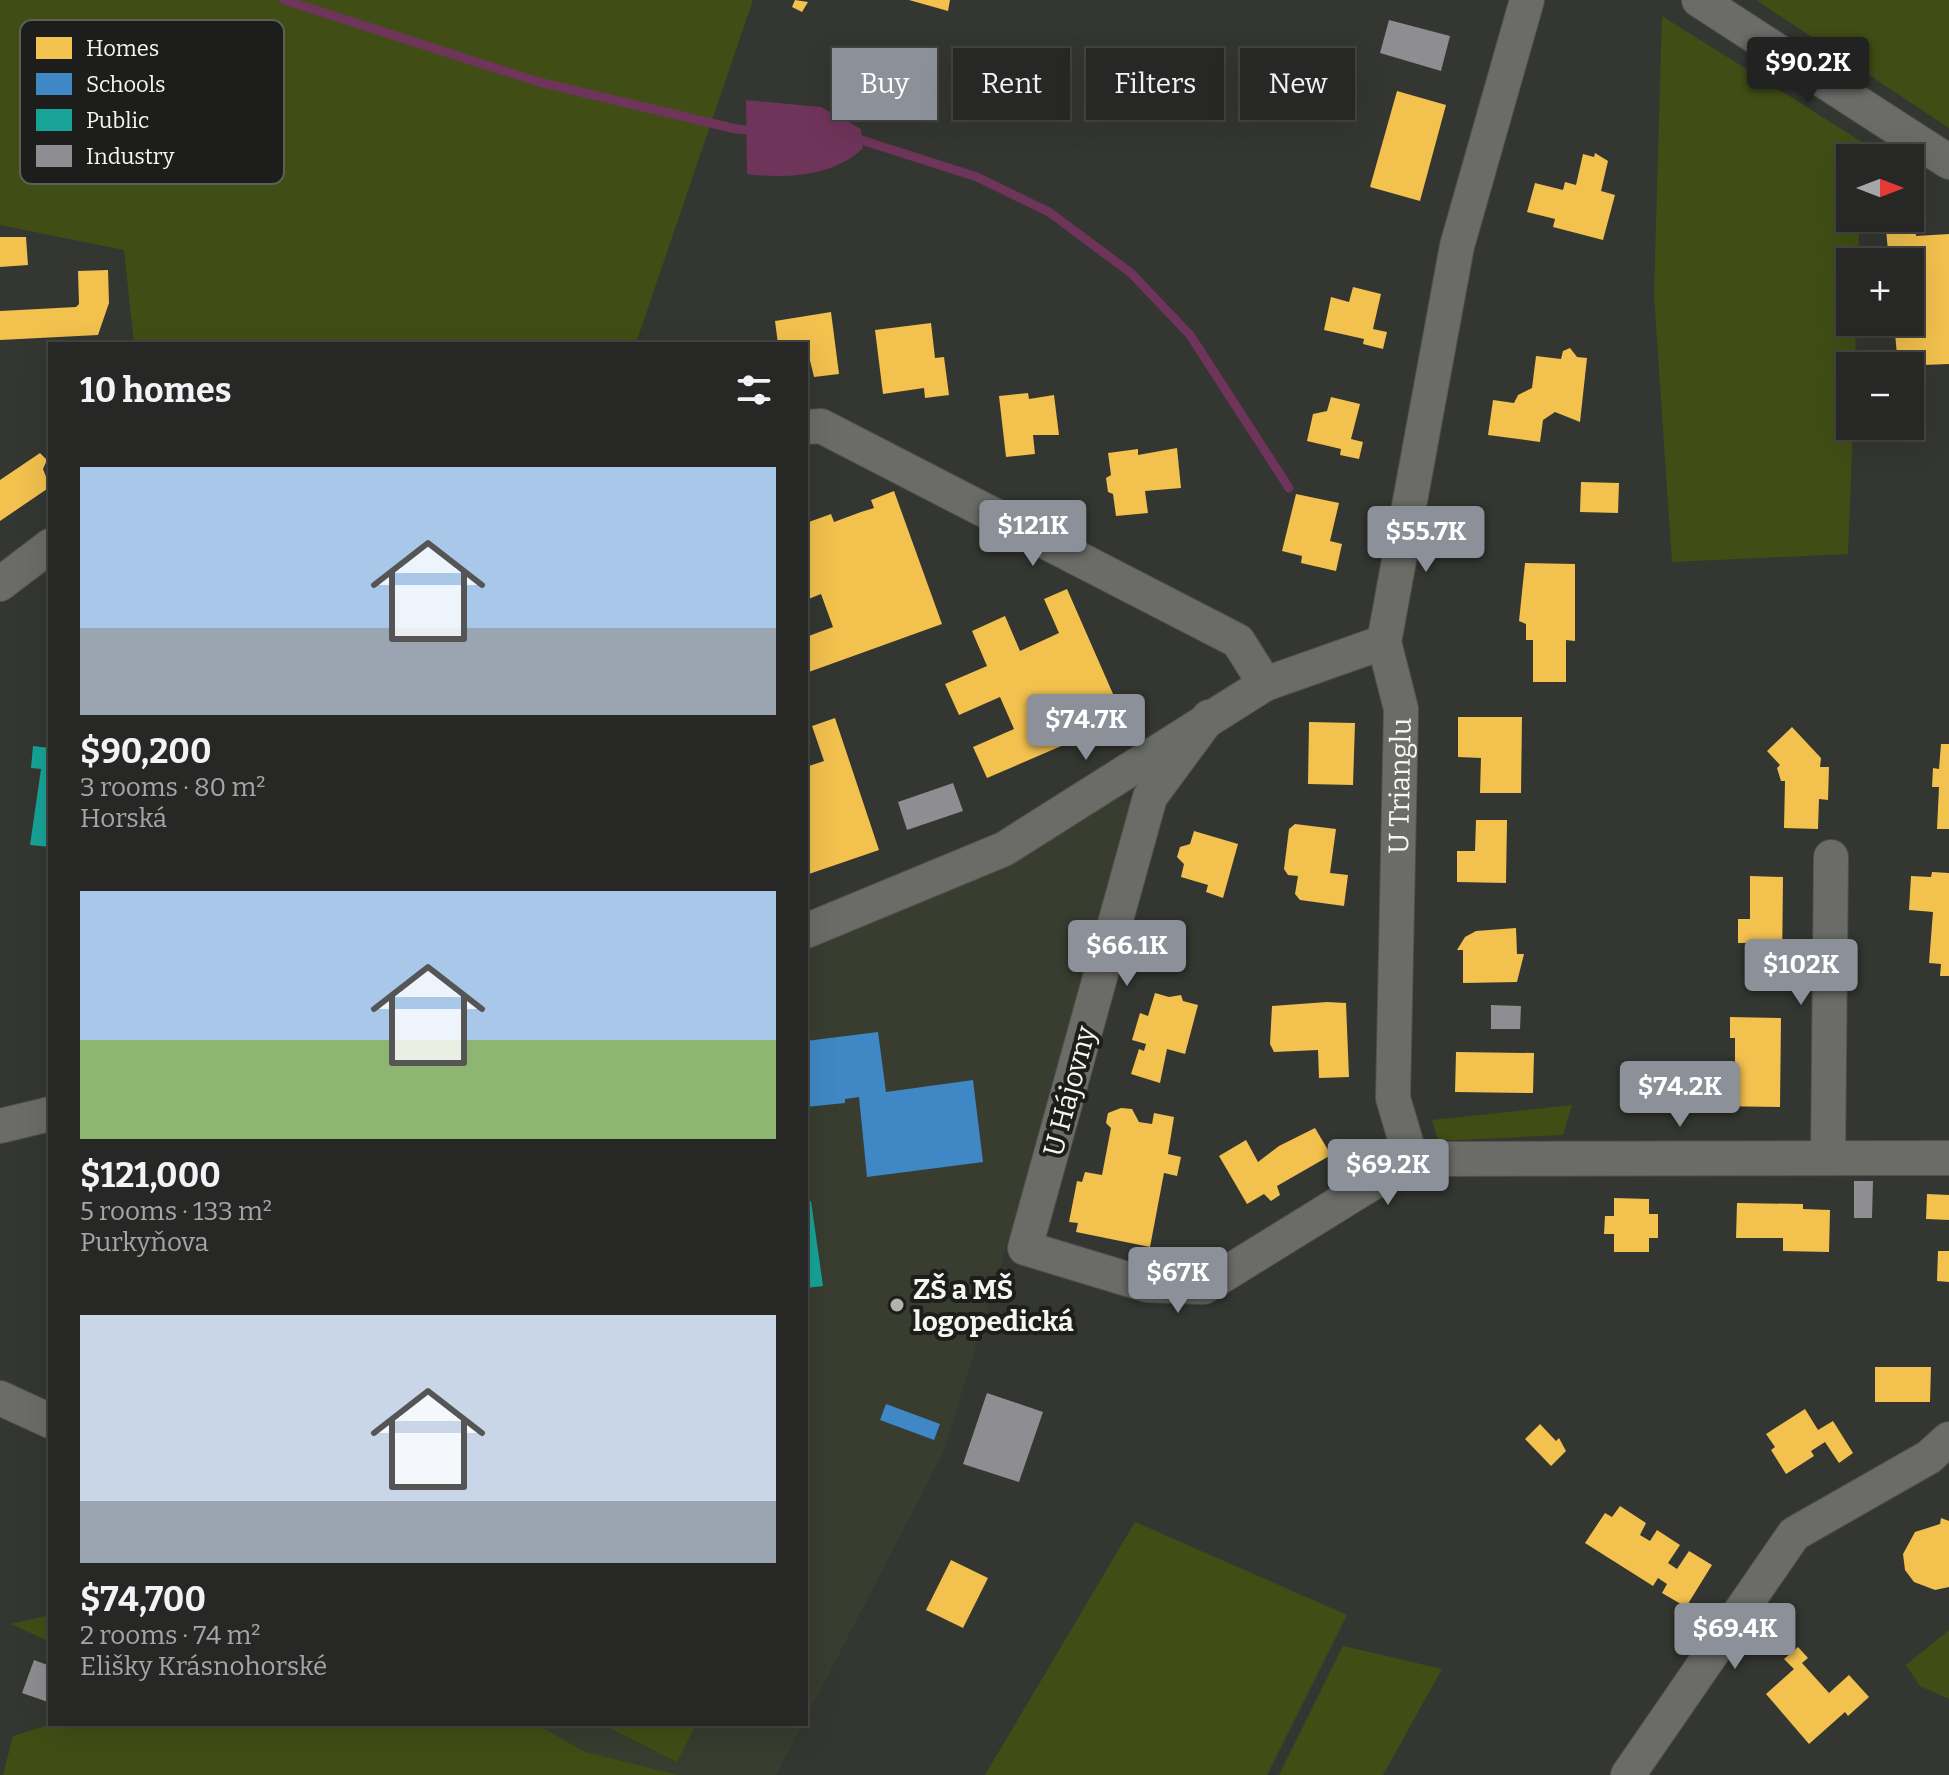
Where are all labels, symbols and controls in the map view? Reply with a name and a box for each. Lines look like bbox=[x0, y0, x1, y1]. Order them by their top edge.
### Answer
legend bbox=[20, 20, 284, 184]
text: Homes bbox=[86, 35, 159, 62]
pin: $90.2K bbox=[1743, 37, 1873, 105]
text: $90.2K bbox=[1765, 47, 1851, 78]
chip: Buy bbox=[832, 48, 937, 120]
chip: Rent bbox=[953, 48, 1070, 120]
chip: Filters bbox=[1086, 48, 1224, 120]
chip: New bbox=[1240, 48, 1355, 120]
text: Schools bbox=[86, 71, 166, 98]
text: Public bbox=[86, 107, 149, 134]
text: Industry bbox=[86, 143, 175, 170]
north arrow bbox=[1836, 144, 1924, 232]
map controls bbox=[1836, 144, 1924, 440]
button: + bbox=[1836, 248, 1924, 336]
button: − bbox=[1836, 352, 1924, 440]
icon: filters bbox=[732, 368, 776, 412]
text: 10 homes bbox=[80, 370, 231, 411]
pin: $121K bbox=[977, 500, 1089, 568]
pin: $55.7K bbox=[1361, 506, 1491, 574]
text: $121K bbox=[997, 510, 1069, 541]
text: $55.7K bbox=[1385, 516, 1467, 547]
icon: home bbox=[356, 519, 500, 663]
pin: $74.7K bbox=[1021, 694, 1151, 762]
text: $74.7K bbox=[1045, 704, 1127, 735]
street label: U Trianglu bbox=[1382, 717, 1418, 854]
text: $90,200 bbox=[80, 731, 211, 772]
text: 3 rooms · 80 m² bbox=[80, 772, 265, 803]
text: Horská bbox=[80, 803, 167, 834]
pin: $66.1K bbox=[1062, 920, 1192, 988]
text: $66.1K bbox=[1086, 930, 1168, 961]
pin: $102K bbox=[1745, 939, 1857, 1007]
icon: home bbox=[356, 943, 500, 1087]
text: $102K bbox=[1763, 949, 1839, 980]
street label: U Hájovny bbox=[1036, 1022, 1103, 1160]
pin: $74.2K bbox=[1615, 1061, 1745, 1129]
text: $74.2K bbox=[1638, 1071, 1722, 1102]
pin: $69.2K bbox=[1323, 1139, 1453, 1207]
text: $69.2K bbox=[1346, 1149, 1430, 1180]
text: $121,000 bbox=[80, 1155, 221, 1196]
text: 5 rooms · 133 m² bbox=[80, 1196, 272, 1227]
text: Purkyňova bbox=[80, 1227, 209, 1258]
pin: $67K bbox=[1131, 1247, 1225, 1315]
text: $67K bbox=[1146, 1257, 1210, 1288]
place label: ZŠ a MŠ logopedická bbox=[913, 1272, 1074, 1338]
marker: ZŠ a MŠ logopedická bbox=[888, 1296, 906, 1314]
icon: home bbox=[356, 1367, 500, 1511]
text: $74,700 bbox=[80, 1579, 206, 1620]
pin: $69.4K bbox=[1670, 1603, 1800, 1671]
text: $69.4K bbox=[1692, 1613, 1778, 1644]
text: 2 rooms · 74 m² bbox=[80, 1620, 260, 1651]
text: Elišky Krásnohorské bbox=[80, 1651, 327, 1682]

